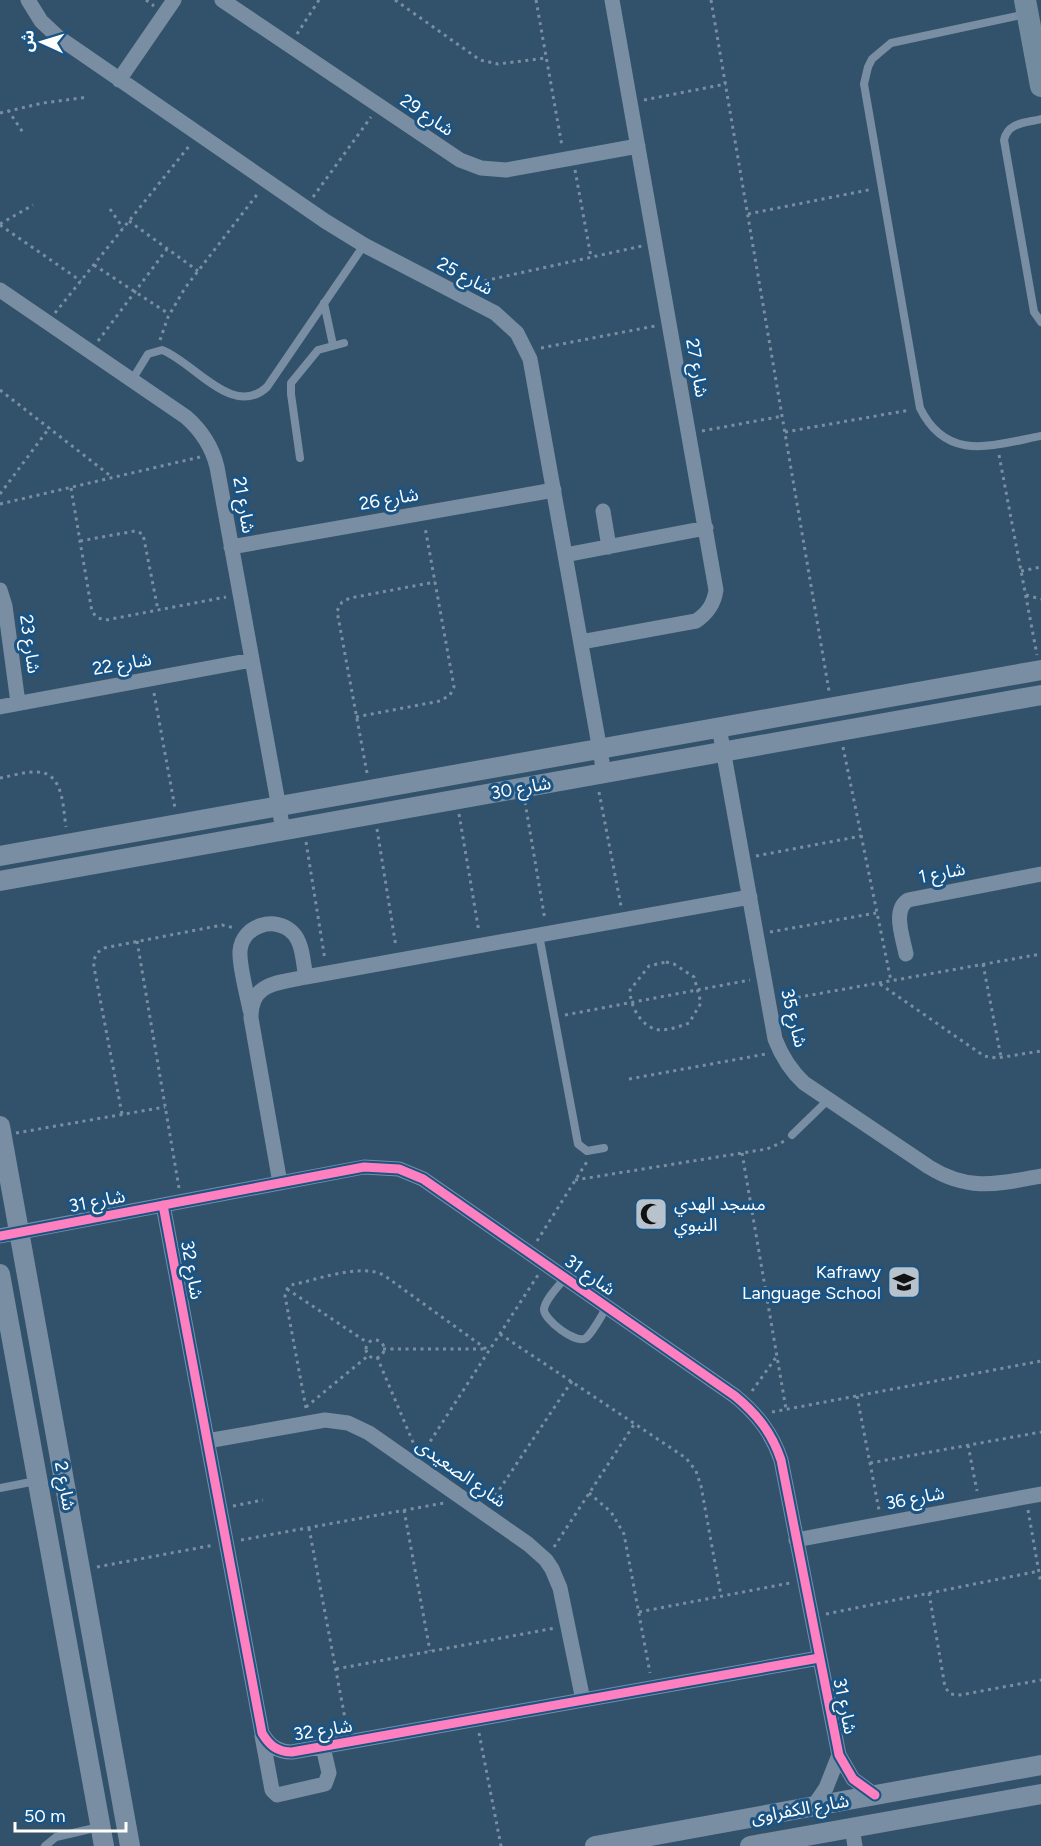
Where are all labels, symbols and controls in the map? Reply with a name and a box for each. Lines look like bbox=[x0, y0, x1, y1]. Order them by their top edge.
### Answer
north arrow bbox=[12, 12, 72, 72]
text: ش bbox=[17, 29, 38, 53]
street label: شارع 29 bbox=[394, 89, 458, 143]
street label: شارع 25 bbox=[432, 252, 497, 302]
street label: شارع 27 bbox=[678, 337, 713, 400]
street label: شارع 21 bbox=[225, 475, 260, 536]
street label: شارع 26 bbox=[358, 483, 421, 518]
street label: شارع 23 bbox=[12, 613, 45, 675]
street label: شارع 22 bbox=[91, 648, 154, 683]
street label: شارع 30 bbox=[489, 772, 553, 807]
street label: شارع 1 bbox=[917, 858, 968, 891]
street label: شارع 35 bbox=[773, 986, 812, 1050]
street label: شارع 31 bbox=[67, 1185, 128, 1220]
place label: مسجد الهدي النبوي bbox=[674, 1193, 766, 1238]
mosque icon: مسجد الهدي النبوي bbox=[633, 1196, 669, 1232]
street label: شارع 32 bbox=[173, 1239, 208, 1302]
street label: شارع 31 bbox=[559, 1250, 620, 1303]
place label: Kafrawy Language School bbox=[742, 1261, 882, 1304]
school or university icon: Kafrawy Language School bbox=[886, 1264, 922, 1300]
street label: شارع الصعيدى bbox=[410, 1434, 510, 1515]
street label: شارع 2 bbox=[47, 1460, 80, 1513]
street label: شارع 36 bbox=[884, 1482, 947, 1517]
street label: شارع 31 bbox=[825, 1676, 862, 1737]
street label: شارع 32 bbox=[292, 1714, 355, 1748]
street label: شارع الكفراوى bbox=[749, 1790, 851, 1831]
scale bar bbox=[15, 1795, 126, 1833]
text: 50 m bbox=[24, 1805, 66, 1827]

